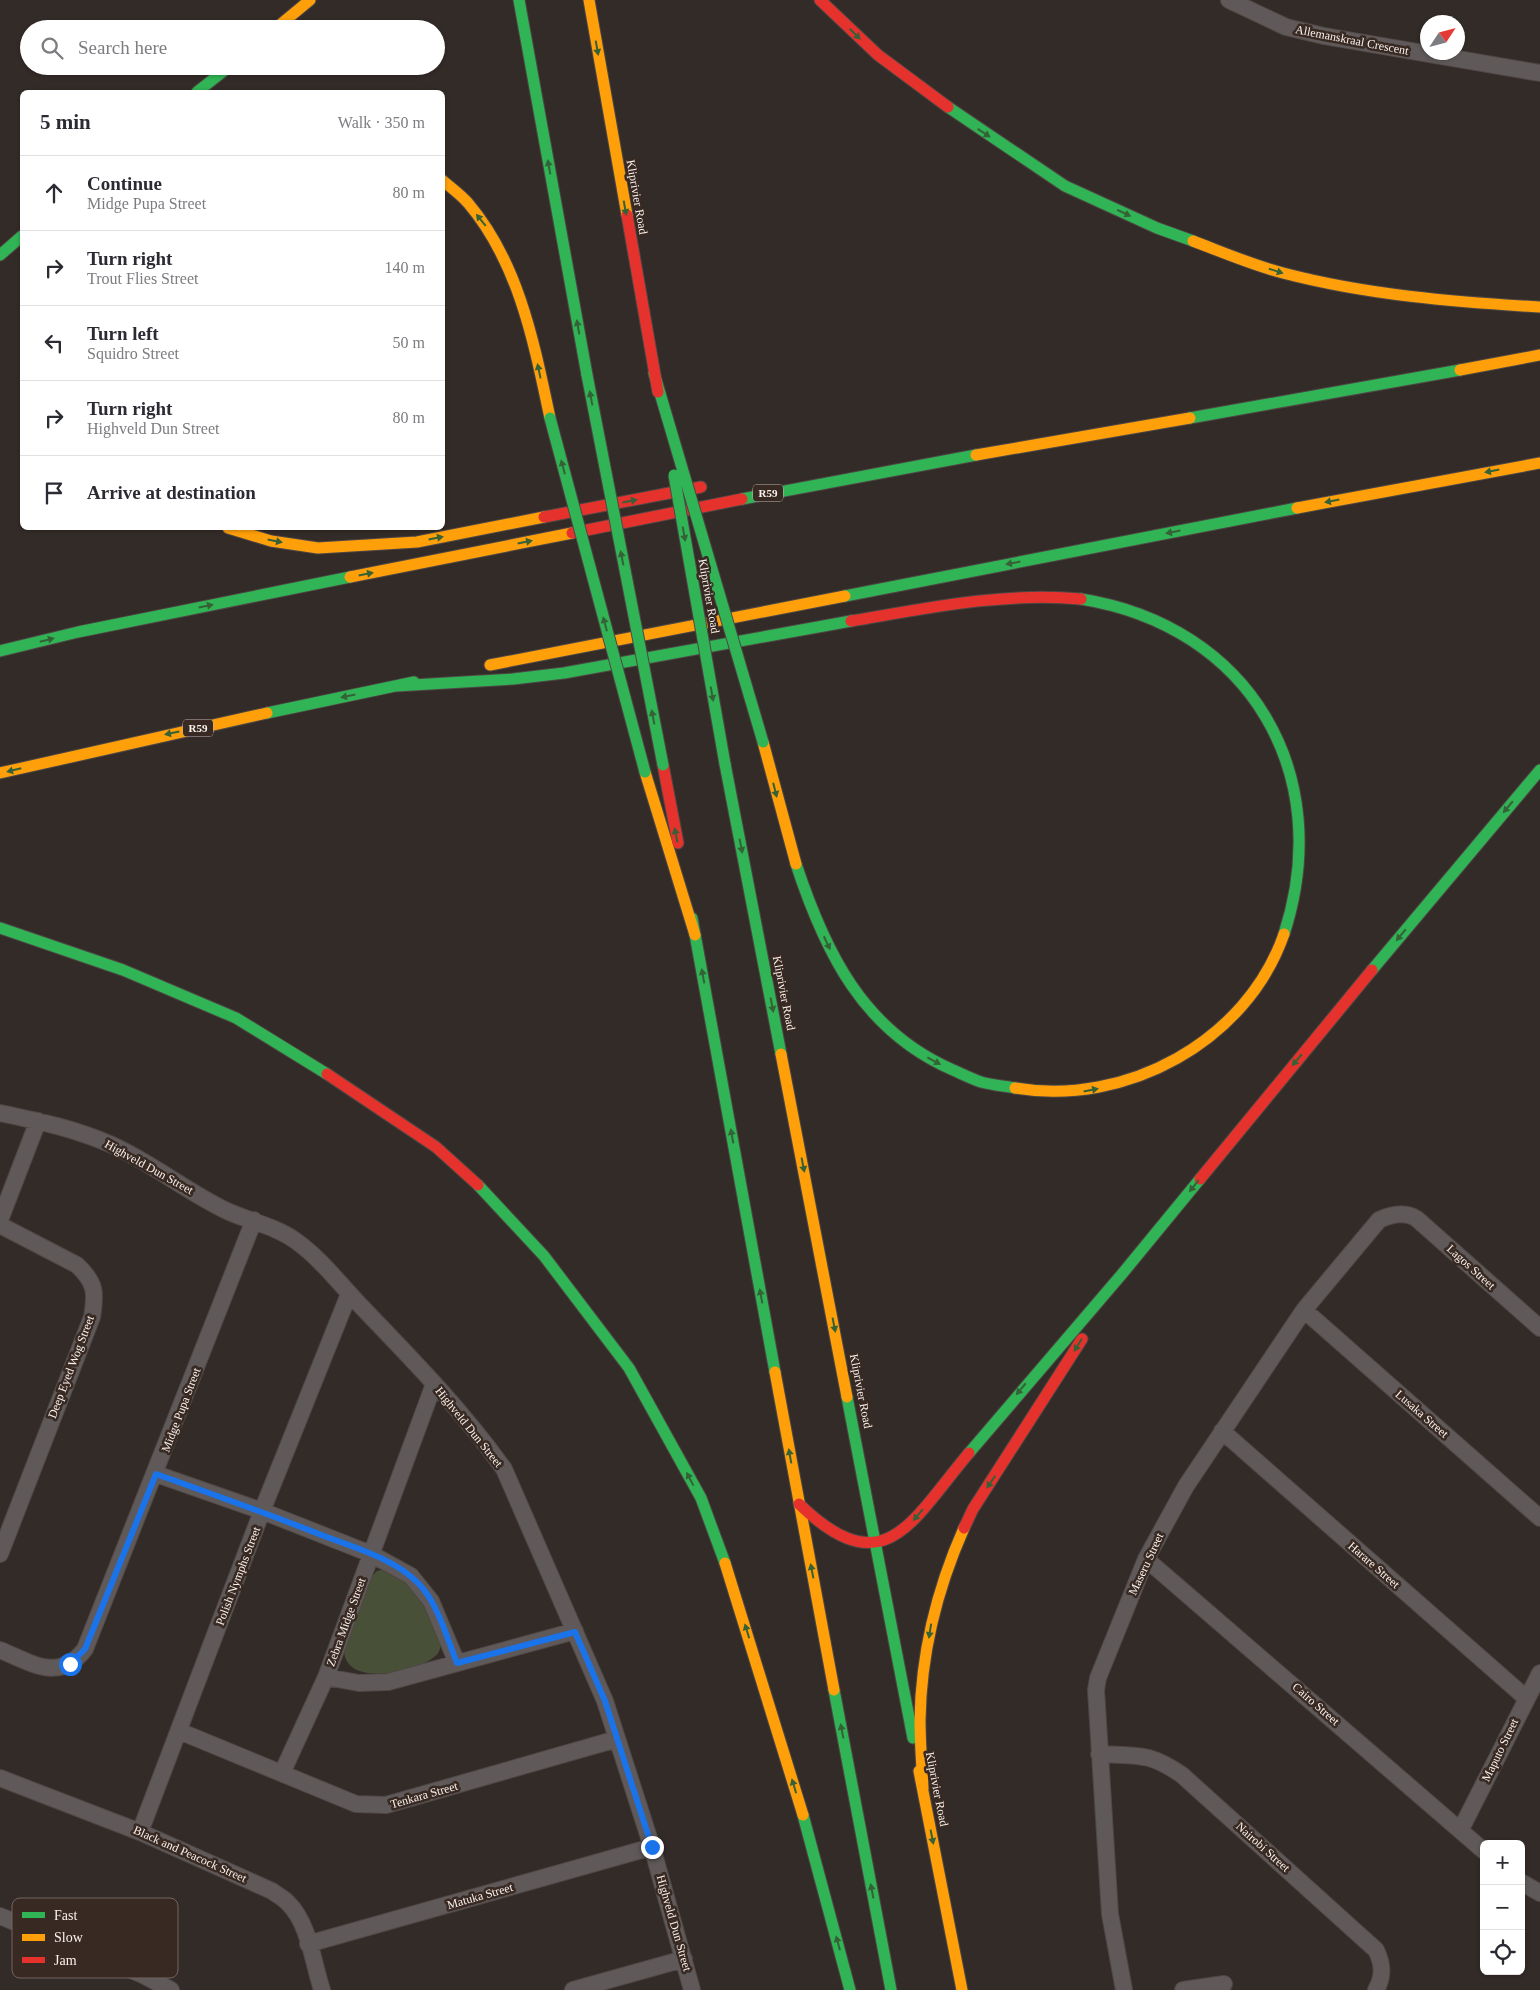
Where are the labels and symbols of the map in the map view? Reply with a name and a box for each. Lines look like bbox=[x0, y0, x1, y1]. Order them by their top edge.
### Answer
north arrow bbox=[1420, 15, 1465, 60]
street label: Allemanskraal Crescent bbox=[1294, 22, 1410, 58]
one-way arrow bbox=[849, 28, 861, 40]
one-way arrow bbox=[594, 40, 602, 56]
one-way arrow bbox=[977, 128, 991, 138]
one-way arrow bbox=[545, 159, 553, 175]
street label: Kliprivier Road bbox=[624, 159, 650, 235]
one-way arrow bbox=[622, 201, 630, 217]
one-way arrow bbox=[1117, 210, 1131, 218]
one-way arrow bbox=[475, 214, 486, 227]
one-way arrow bbox=[1269, 267, 1284, 275]
one-way arrow bbox=[574, 319, 582, 335]
one-way arrow bbox=[535, 362, 543, 378]
one-way arrow bbox=[587, 390, 595, 406]
one-way arrow bbox=[559, 459, 567, 474]
one-way arrow bbox=[1484, 468, 1500, 476]
road number: R59 bbox=[753, 484, 783, 502]
one-way arrow bbox=[623, 496, 639, 504]
one-way arrow bbox=[1324, 498, 1340, 506]
one-way arrow bbox=[680, 526, 688, 541]
one-way arrow bbox=[1164, 528, 1180, 536]
one-way arrow bbox=[429, 534, 445, 542]
one-way arrow bbox=[267, 538, 283, 546]
one-way arrow bbox=[517, 538, 532, 546]
one-way arrow bbox=[618, 549, 626, 565]
street label: Kliprivier Road bbox=[696, 558, 722, 634]
one-way arrow bbox=[1005, 559, 1021, 567]
one-way arrow bbox=[358, 570, 373, 578]
one-way arrow bbox=[199, 602, 214, 610]
one-way arrow bbox=[601, 616, 609, 631]
one-way arrow bbox=[40, 635, 55, 643]
one-way arrow bbox=[709, 686, 717, 702]
one-way arrow bbox=[341, 692, 356, 700]
one-way arrow bbox=[649, 709, 657, 725]
road number: R59 bbox=[183, 720, 213, 736]
one-way arrow bbox=[164, 729, 180, 737]
one-way arrow bbox=[6, 766, 21, 774]
one-way arrow bbox=[771, 782, 779, 797]
one-way arrow bbox=[1503, 801, 1514, 814]
one-way arrow bbox=[672, 827, 680, 843]
one-way arrow bbox=[737, 838, 745, 854]
one-way arrow bbox=[1395, 928, 1406, 941]
one-way arrow bbox=[823, 936, 831, 950]
street label: Kliprivier Road bbox=[770, 955, 798, 1031]
one-way arrow bbox=[699, 969, 707, 984]
one-way arrow bbox=[768, 998, 776, 1013]
one-way arrow bbox=[1292, 1054, 1303, 1066]
one-way arrow bbox=[928, 1057, 941, 1066]
one-way arrow bbox=[1083, 1085, 1099, 1093]
one-way arrow bbox=[728, 1128, 736, 1144]
street label: Highveld Dun Street bbox=[102, 1137, 196, 1198]
one-way arrow bbox=[799, 1157, 807, 1173]
one-way arrow bbox=[1188, 1179, 1199, 1192]
street label: Lagos Street bbox=[1444, 1242, 1499, 1293]
one-way arrow bbox=[757, 1288, 765, 1304]
street label: Deep Eyed Wog Street bbox=[45, 1313, 97, 1420]
one-way arrow bbox=[830, 1317, 838, 1332]
one-way arrow bbox=[1074, 1338, 1083, 1352]
street label: Kliprivier Road bbox=[847, 1353, 875, 1429]
street label: Midge Pupa Street bbox=[158, 1365, 204, 1454]
one-way arrow bbox=[1015, 1383, 1027, 1395]
street label: Highveld Dun Street bbox=[432, 1384, 506, 1471]
street label: Lusaka Street bbox=[1393, 1387, 1452, 1441]
one-way arrow bbox=[786, 1448, 794, 1464]
one-way arrow bbox=[686, 1472, 695, 1486]
one-way arrow bbox=[986, 1475, 996, 1489]
one-way arrow bbox=[912, 1508, 923, 1521]
street label: Polish Nymphs Street bbox=[213, 1524, 264, 1627]
street label: Maseru Street bbox=[1126, 1530, 1167, 1597]
street label: Harare Street bbox=[1345, 1539, 1403, 1592]
one-way arrow bbox=[807, 1563, 815, 1579]
street label: Zebra Midge Street bbox=[323, 1575, 369, 1668]
one-way arrow bbox=[743, 1623, 751, 1638]
one-way arrow bbox=[925, 1623, 933, 1639]
route start bbox=[59, 1653, 82, 1676]
street label: Cairo Street bbox=[1290, 1680, 1343, 1729]
street label: Maputo Street bbox=[1479, 1716, 1522, 1784]
one-way arrow bbox=[838, 1723, 846, 1738]
street label: Kliprivier Road bbox=[923, 1751, 951, 1827]
street label: Tenkara Street bbox=[389, 1779, 460, 1811]
one-way arrow bbox=[789, 1779, 797, 1794]
street label: Nairobi Street bbox=[1233, 1819, 1293, 1875]
street label: Black and Peacock Street bbox=[131, 1823, 249, 1886]
one-way arrow bbox=[928, 1829, 936, 1845]
route end bbox=[641, 1836, 664, 1859]
street label: Highveld Dun Street bbox=[654, 1873, 695, 1973]
street label: Matuka Street bbox=[446, 1880, 515, 1912]
one-way arrow bbox=[868, 1882, 876, 1898]
legend bbox=[12, 1898, 178, 1978]
text: Fast bbox=[54, 1908, 77, 1923]
text: Slow bbox=[54, 1930, 84, 1945]
one-way arrow bbox=[833, 1935, 841, 1950]
text: Jam bbox=[54, 1953, 77, 1968]

